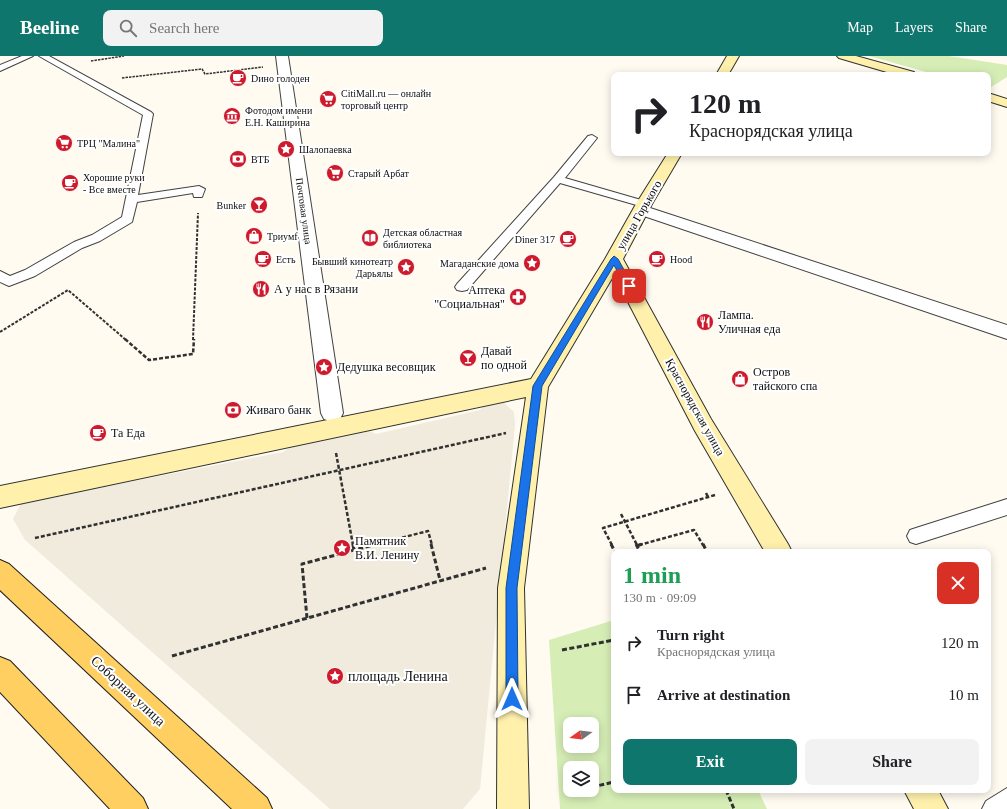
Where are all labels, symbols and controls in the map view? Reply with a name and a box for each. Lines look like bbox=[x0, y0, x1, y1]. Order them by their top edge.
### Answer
search box bbox=[103, 10, 383, 46]
text: Beeline bbox=[20, 17, 79, 38]
icon: search bbox=[117, 17, 139, 39]
text: Search here bbox=[149, 20, 219, 36]
text: Map bbox=[847, 20, 873, 35]
text: Layers bbox=[895, 20, 933, 35]
text: Share bbox=[955, 20, 987, 35]
cafe icon: Dино голоден bbox=[228, 68, 248, 88]
place label: Dино голоден bbox=[251, 73, 310, 84]
place label: CitiMall.ru — онлайн торговый центр bbox=[341, 88, 432, 111]
icon: right bbox=[623, 88, 675, 140]
text: 120 m bbox=[689, 88, 761, 119]
supermarket icon: CitiMall.ru — онлайн торговый центр bbox=[318, 89, 338, 109]
place label: Фотодом имени Е.Н. Каширина bbox=[245, 105, 313, 128]
museum icon: Фотодом имени Е.Н. Каширина bbox=[222, 106, 242, 126]
text: Краснорядская улица bbox=[689, 121, 853, 141]
supermarket icon: ТРЦ "Малина" bbox=[54, 133, 74, 153]
place label: ТРЦ "Малина" bbox=[77, 138, 140, 149]
place icon: Шалопаевка bbox=[276, 139, 296, 159]
place label: Шалопаевка bbox=[299, 144, 352, 155]
bank icon: ВТБ bbox=[228, 149, 248, 169]
place label: ВТБ bbox=[251, 154, 270, 165]
supermarket icon: Старый Арбат bbox=[325, 163, 345, 183]
place label: Старый Арбат bbox=[348, 168, 410, 179]
place label: Хорошие руки - Все вместе bbox=[83, 172, 145, 195]
cafe icon: Хорошие руки - Все вместе bbox=[60, 173, 80, 193]
street label: Почтовая улица bbox=[294, 177, 314, 246]
street label: улица Горького bbox=[613, 178, 665, 252]
bar icon: Bunker bbox=[249, 195, 269, 215]
place label: Bunker bbox=[217, 200, 247, 211]
shop icon: Триумf bbox=[244, 226, 264, 246]
place label: Детская областная библиотека bbox=[383, 227, 462, 250]
library icon: Детская областная библиотека bbox=[360, 228, 380, 248]
cafe icon: Diner 317 bbox=[558, 229, 578, 249]
place label: Триумf bbox=[267, 231, 298, 242]
place label: Diner 317 bbox=[515, 234, 555, 245]
cafe icon: Есть bbox=[253, 249, 273, 269]
cafe icon: Hood bbox=[647, 249, 667, 269]
place icon: Магаданские дома bbox=[522, 253, 542, 273]
place label: Есть bbox=[276, 254, 296, 265]
place label: Hood bbox=[670, 254, 692, 265]
place label: Бывший кинотеатр Дарьялы bbox=[312, 256, 393, 279]
place icon: Бывший кинотеатр Дарьялы bbox=[396, 257, 416, 277]
place label: Магаданские дома bbox=[440, 258, 520, 269]
pin bbox=[612, 269, 646, 303]
icon: arrive bbox=[618, 275, 640, 297]
restaurant icon: А у нас в Рязани bbox=[251, 279, 271, 299]
place label: А у нас в Рязани bbox=[274, 282, 359, 296]
place label: Аптека "Социальная" bbox=[434, 283, 506, 311]
pharmacy icon: Аптека "Социальная" bbox=[508, 287, 528, 307]
place label: Лампа. Уличная еда bbox=[718, 308, 781, 336]
restaurant icon: Лампа. Уличная еда bbox=[695, 312, 715, 332]
place label: Давай по одной bbox=[481, 344, 528, 372]
bar icon: Давай по одной bbox=[458, 348, 478, 368]
street label: Краснорядская улица bbox=[662, 356, 728, 459]
place icon: Дедушка весовщик bbox=[314, 357, 334, 377]
place label: Дедушка весовщик bbox=[337, 360, 436, 374]
place label: Остров тайского спа bbox=[753, 365, 818, 393]
shop icon: Остров тайского спа bbox=[730, 369, 750, 389]
bank icon: Живаго банк bbox=[223, 400, 243, 420]
place label: Живаго банк bbox=[246, 403, 311, 417]
cafe icon: Та Еда bbox=[88, 423, 108, 443]
place label: Та Еда bbox=[111, 426, 146, 440]
place label: Памятник В.И. Ленину bbox=[355, 534, 419, 562]
place icon: Памятник В.И. Ленину bbox=[332, 538, 352, 558]
text: 1 min bbox=[623, 562, 681, 588]
button: close bbox=[937, 562, 979, 604]
text: 130 m · 09:09 bbox=[623, 590, 696, 605]
text: Turn right bbox=[657, 627, 724, 643]
icon: right bbox=[623, 632, 645, 654]
text: 120 m bbox=[941, 635, 979, 651]
text: Краснорядская улица bbox=[657, 644, 775, 659]
street label: Соборная улица bbox=[88, 653, 169, 730]
place icon: площадь Ленина bbox=[325, 666, 345, 686]
place label: площадь Ленина bbox=[348, 669, 449, 684]
position arrow bbox=[491, 678, 533, 720]
icon: arrive bbox=[623, 684, 645, 706]
text: Arrive at destination bbox=[657, 687, 790, 703]
text: 10 m bbox=[949, 687, 979, 703]
north arrow bbox=[563, 717, 599, 753]
map controls bbox=[563, 717, 599, 797]
button: Exit bbox=[623, 739, 797, 785]
button: Share bbox=[805, 739, 979, 785]
button: layers bbox=[563, 761, 599, 797]

